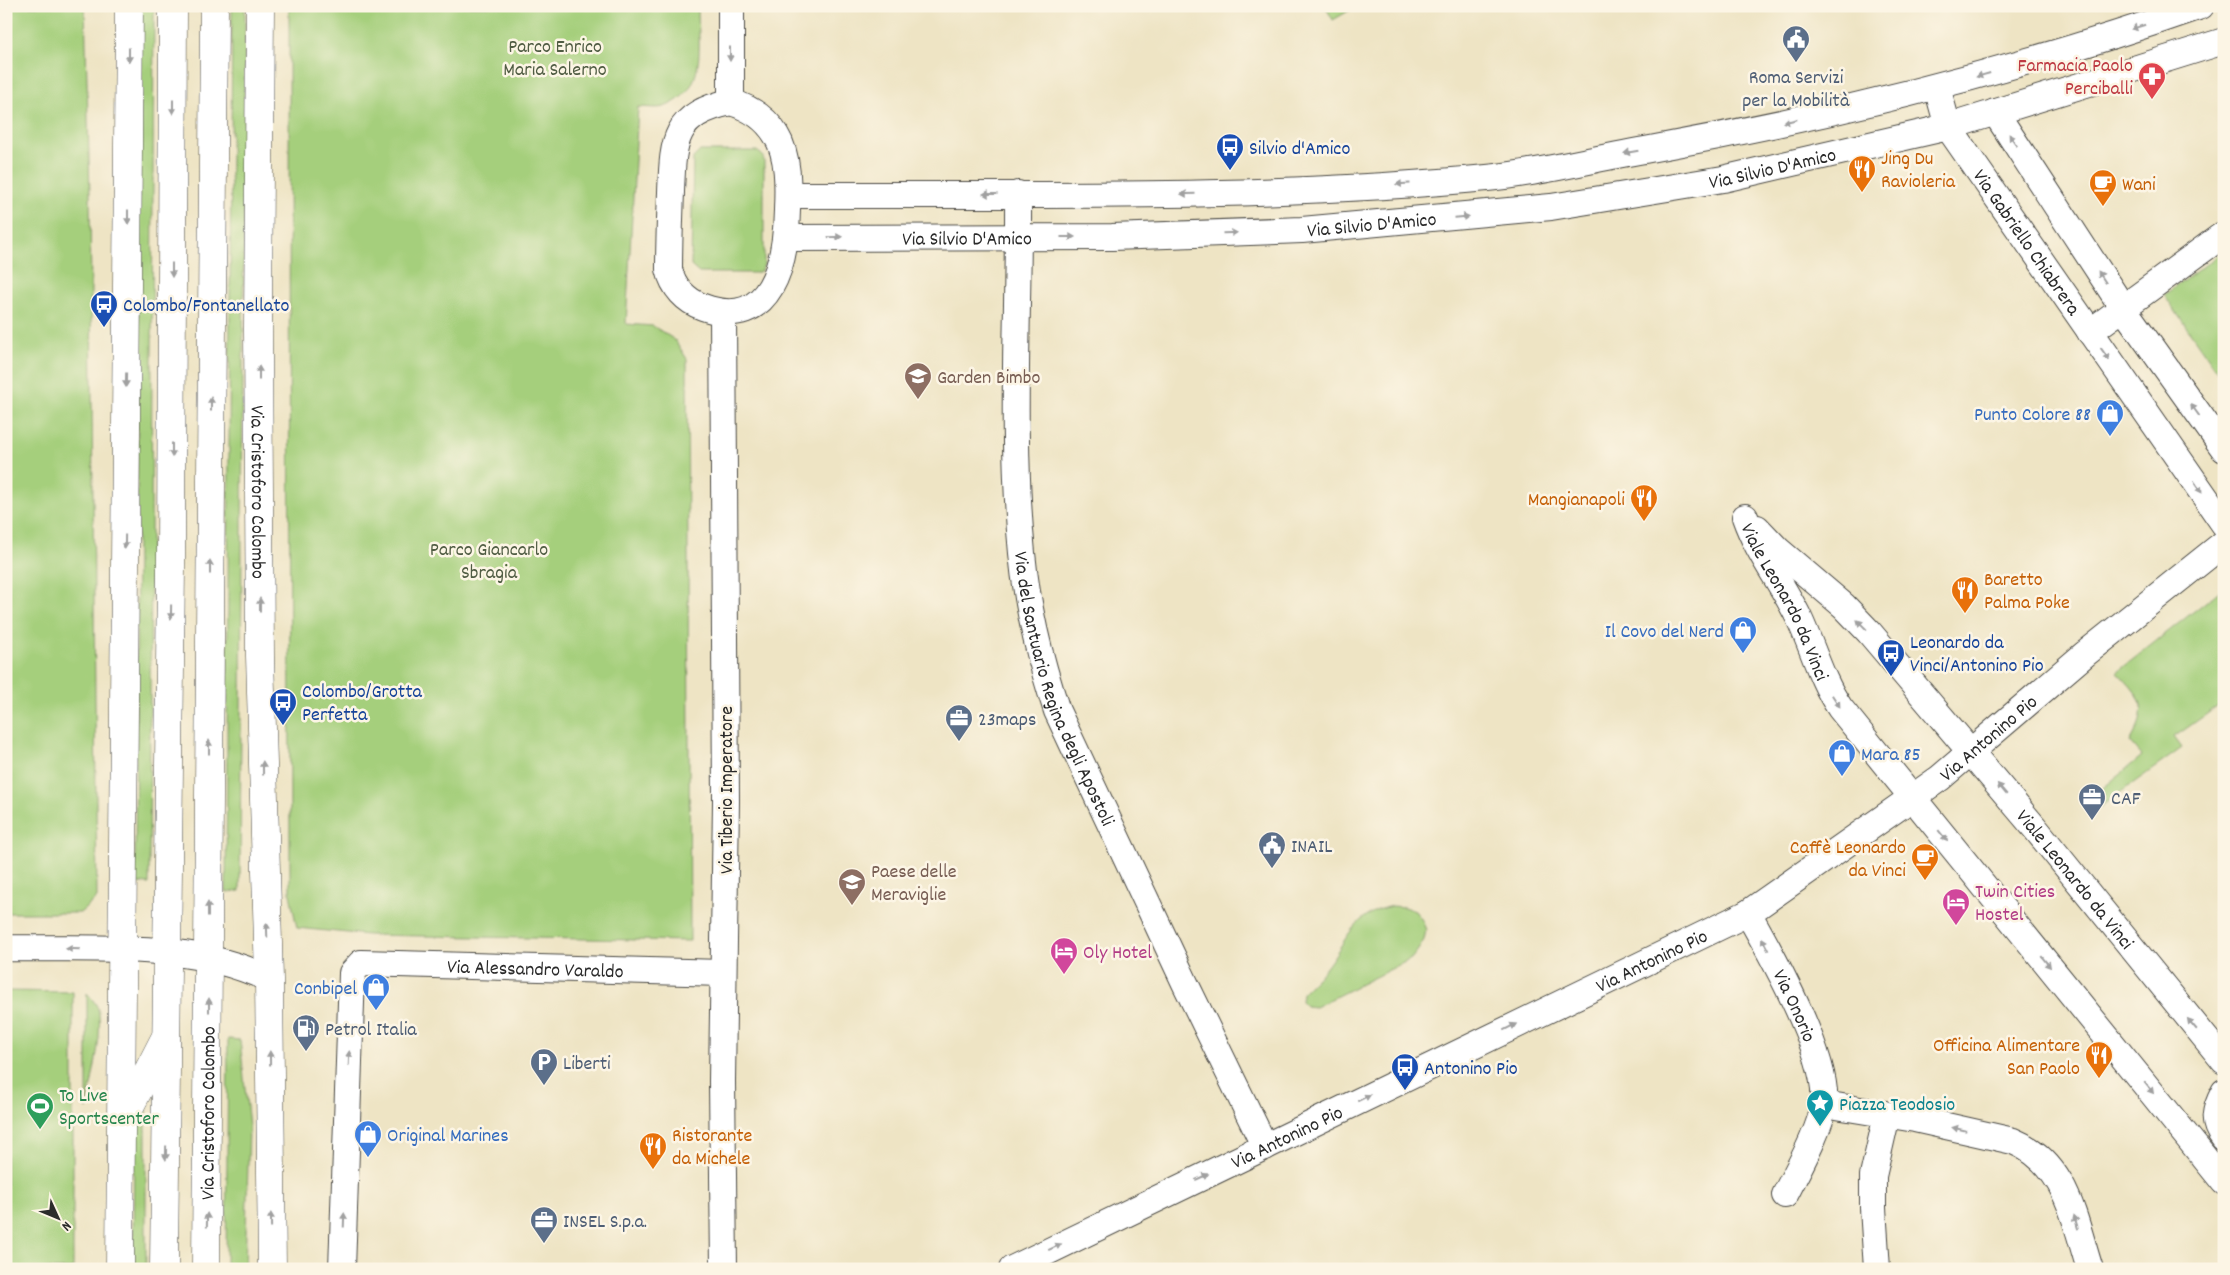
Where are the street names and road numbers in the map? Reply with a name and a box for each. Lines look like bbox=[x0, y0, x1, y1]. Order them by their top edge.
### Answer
street label: Via Silvio D'Amico bbox=[1707, 142, 1839, 198]
street label: Via Gabriello Chiabrera bbox=[1965, 165, 2086, 322]
street label: Via Silvio D'Amico bbox=[1306, 207, 1438, 246]
street label: Via Silvio D'Amico bbox=[902, 226, 1032, 255]
street label: Via Cristoforo Colombo bbox=[241, 405, 271, 579]
street label: Viale Leonardo da Vinci bbox=[1732, 520, 1834, 686]
street label: Via del Santuario Regina degli Apostoli bbox=[1005, 550, 1120, 832]
street label: Via Antonino Pio bbox=[1934, 689, 2045, 790]
street label: Via Tiberio Imperatore bbox=[714, 706, 742, 874]
street label: Viale Leonardo da Vinci bbox=[2008, 804, 2139, 957]
street label: Via Antonino Pio bbox=[1592, 924, 1713, 1002]
street label: Via Alessandro Varaldo bbox=[447, 954, 624, 987]
street label: Via Onorio bbox=[1764, 965, 1821, 1047]
street label: Via Cristoforo Colombo bbox=[195, 1026, 225, 1200]
street label: Via Antonino Pio bbox=[1227, 1100, 1349, 1178]

